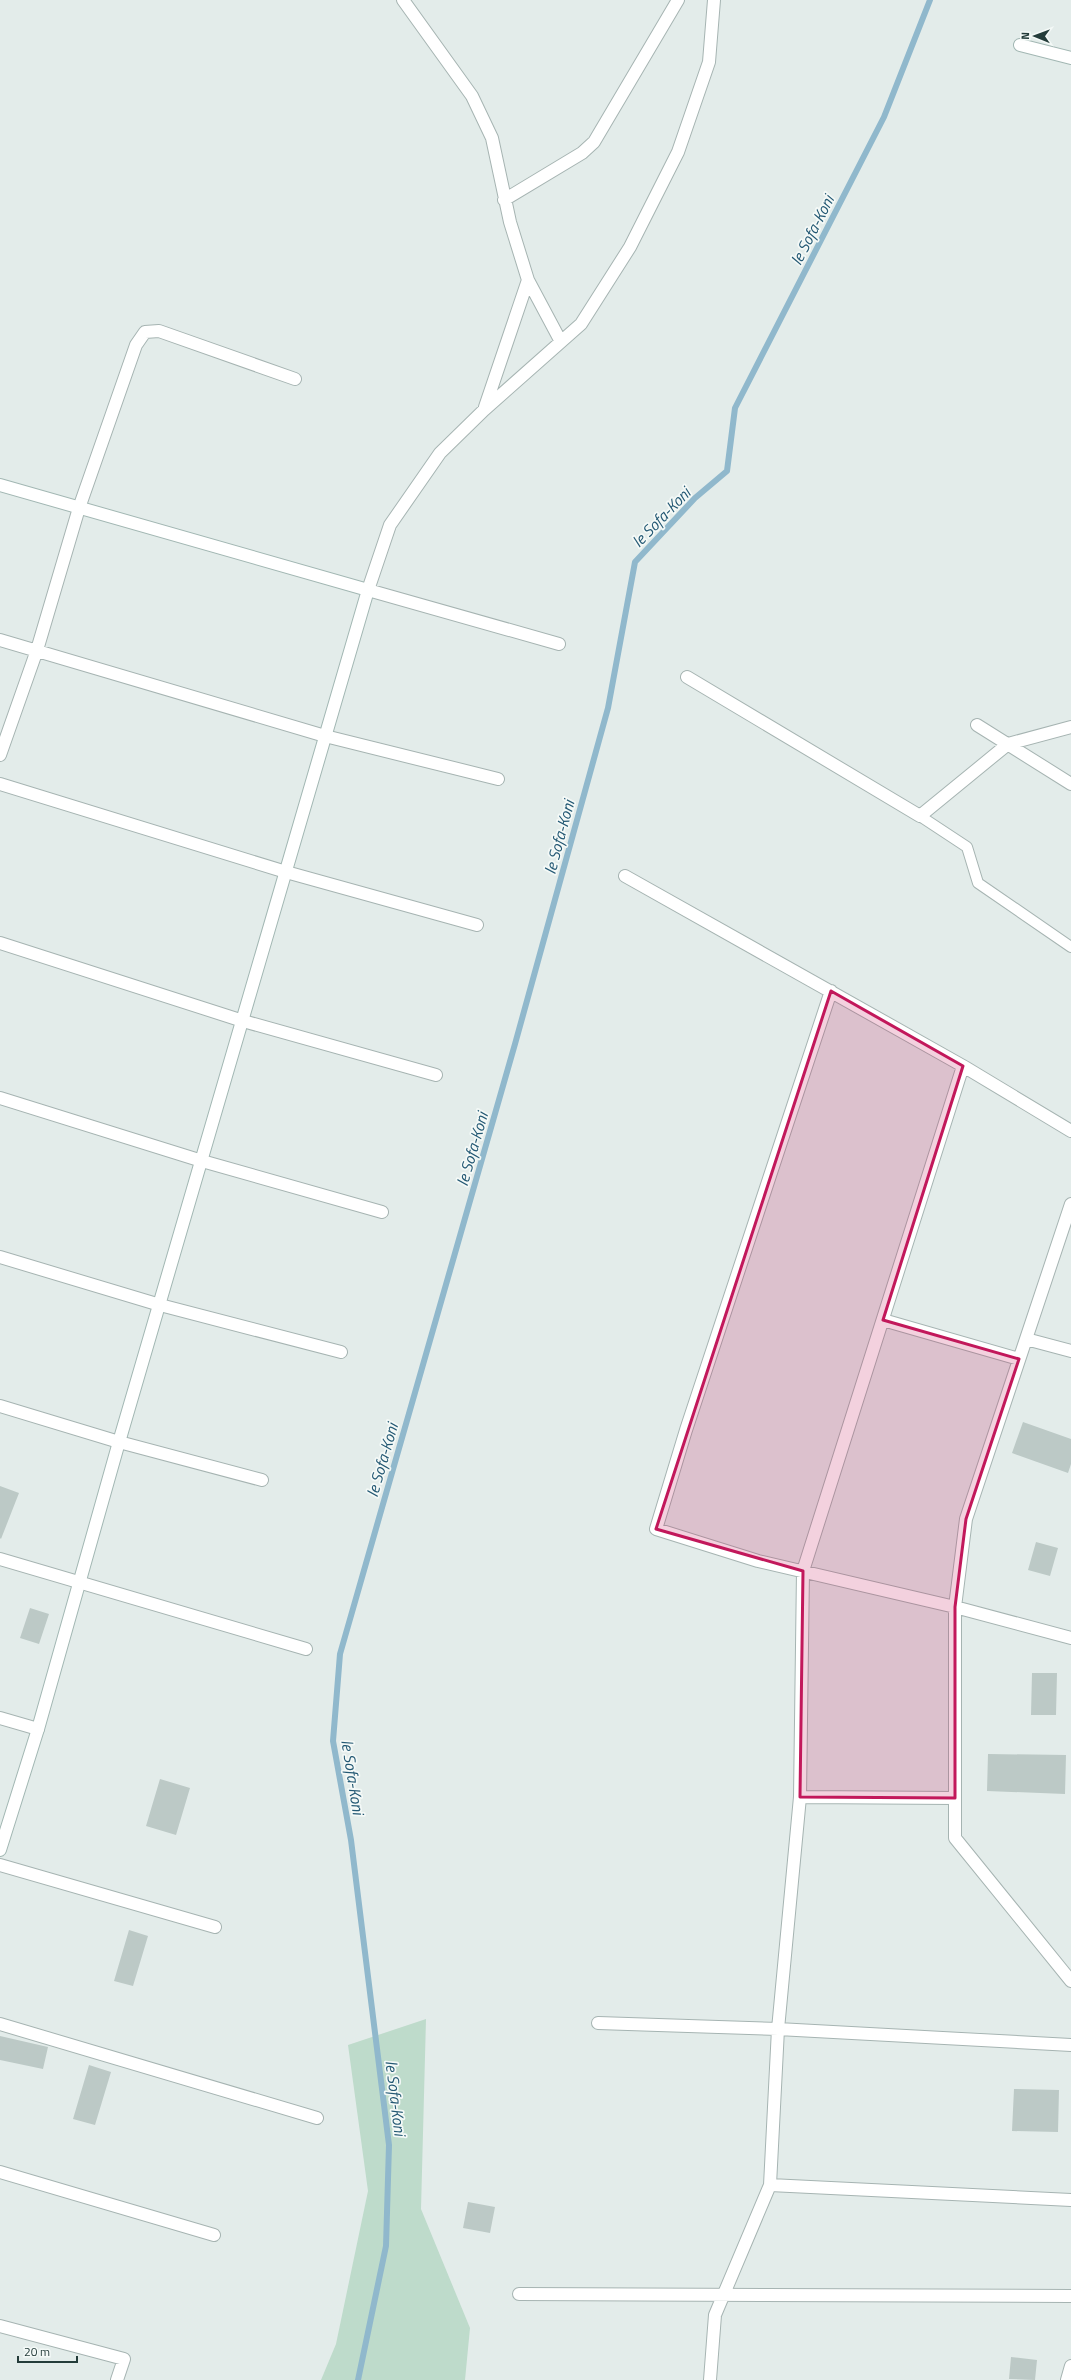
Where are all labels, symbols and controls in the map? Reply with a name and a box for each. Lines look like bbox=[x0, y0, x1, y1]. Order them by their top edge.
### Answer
north arrow bbox=[1015, 16, 1055, 56]
text: N bbox=[1017, 32, 1033, 40]
water label: le Sofa-Koni bbox=[784, 189, 841, 269]
water label: le Sofa-Koni bbox=[626, 480, 697, 552]
water label: le Sofa-Koni bbox=[538, 796, 581, 877]
water label: le Sofa-Koni bbox=[450, 1108, 494, 1189]
water label: le Sofa-Koni bbox=[360, 1419, 404, 1500]
water label: le Sofa-Koni bbox=[335, 1738, 371, 1818]
water label: le Sofa-Koni bbox=[379, 2059, 413, 2139]
scale bar bbox=[18, 2338, 77, 2364]
text: 20 m bbox=[24, 2342, 50, 2361]

